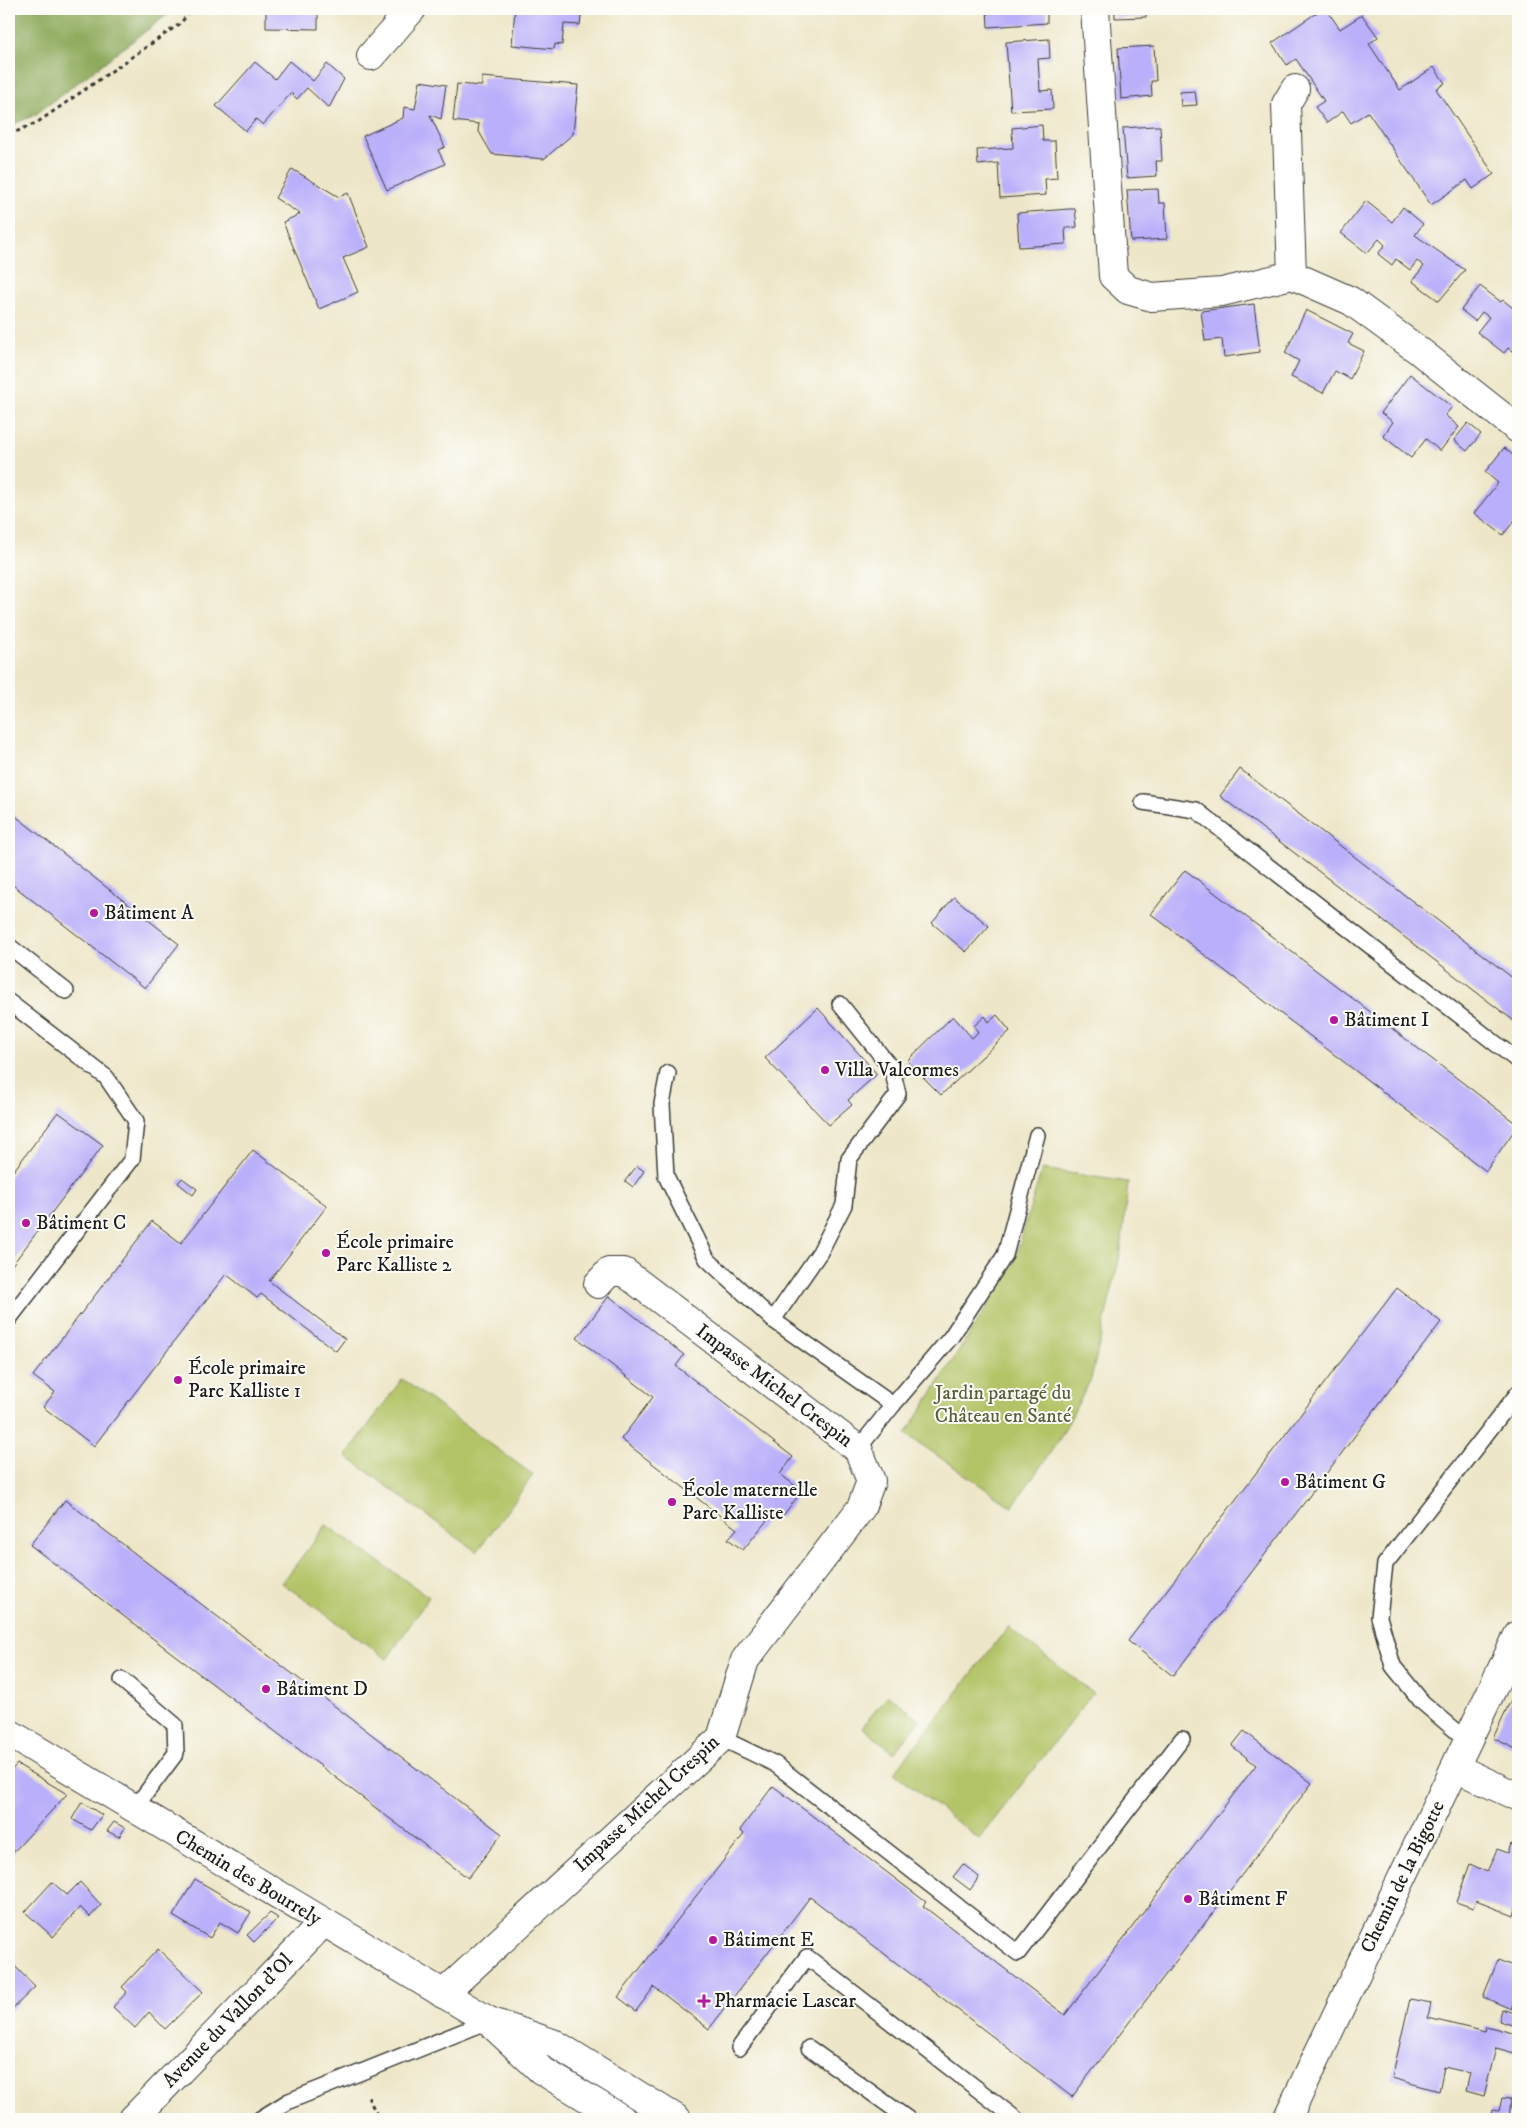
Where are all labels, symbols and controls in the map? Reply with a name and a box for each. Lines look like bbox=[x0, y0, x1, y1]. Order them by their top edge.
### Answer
place label: Bâtiment A bbox=[104, 901, 194, 926]
marker: Bâtiment A bbox=[88, 907, 100, 919]
place label: Bâtiment I bbox=[1344, 1008, 1429, 1033]
marker: Bâtiment I bbox=[1328, 1014, 1340, 1026]
place label: Villa Valcormes bbox=[834, 1058, 959, 1083]
marker: Villa Valcormes bbox=[819, 1064, 831, 1076]
place label: Bâtiment C bbox=[36, 1211, 126, 1236]
marker: Bâtiment C bbox=[20, 1217, 32, 1229]
place label: École primaire Parc Kalliste 2 bbox=[336, 1230, 454, 1278]
marker: École primaire Parc Kalliste 2 bbox=[320, 1247, 332, 1259]
street label: Impasse Michel Crespin bbox=[691, 1319, 858, 1453]
place label: École primaire Parc Kalliste 1 bbox=[188, 1356, 306, 1404]
marker: École primaire Parc Kalliste 1 bbox=[172, 1374, 184, 1386]
park label: Jardin partagé du Château en Santé bbox=[933, 1381, 1072, 1429]
place label: Bâtiment G bbox=[1295, 1470, 1386, 1495]
marker: Bâtiment G bbox=[1279, 1476, 1291, 1488]
place label: École maternelle Parc Kalliste bbox=[682, 1478, 817, 1526]
marker: École maternelle Parc Kalliste bbox=[666, 1496, 678, 1508]
place label: Bâtiment D bbox=[276, 1677, 368, 1702]
marker: Bâtiment D bbox=[260, 1683, 272, 1695]
street label: Impasse Michel Crespin bbox=[569, 1730, 725, 1878]
street label: Chemin de la Bigotte bbox=[1355, 1797, 1451, 1957]
street label: Chemin des Bourrely bbox=[170, 1824, 326, 1932]
place label: Bâtiment F bbox=[1198, 1887, 1287, 1912]
marker: Bâtiment F bbox=[1182, 1893, 1194, 1905]
place label: Bâtiment E bbox=[723, 1928, 814, 1953]
marker: Bâtiment E bbox=[707, 1934, 719, 1946]
street label: Avenue du Vallon d’Ol bbox=[157, 1949, 299, 2093]
place label: Pharmacie Lascar bbox=[714, 1989, 857, 2014]
marker: Pharmacie Lascar bbox=[698, 1995, 710, 2007]

